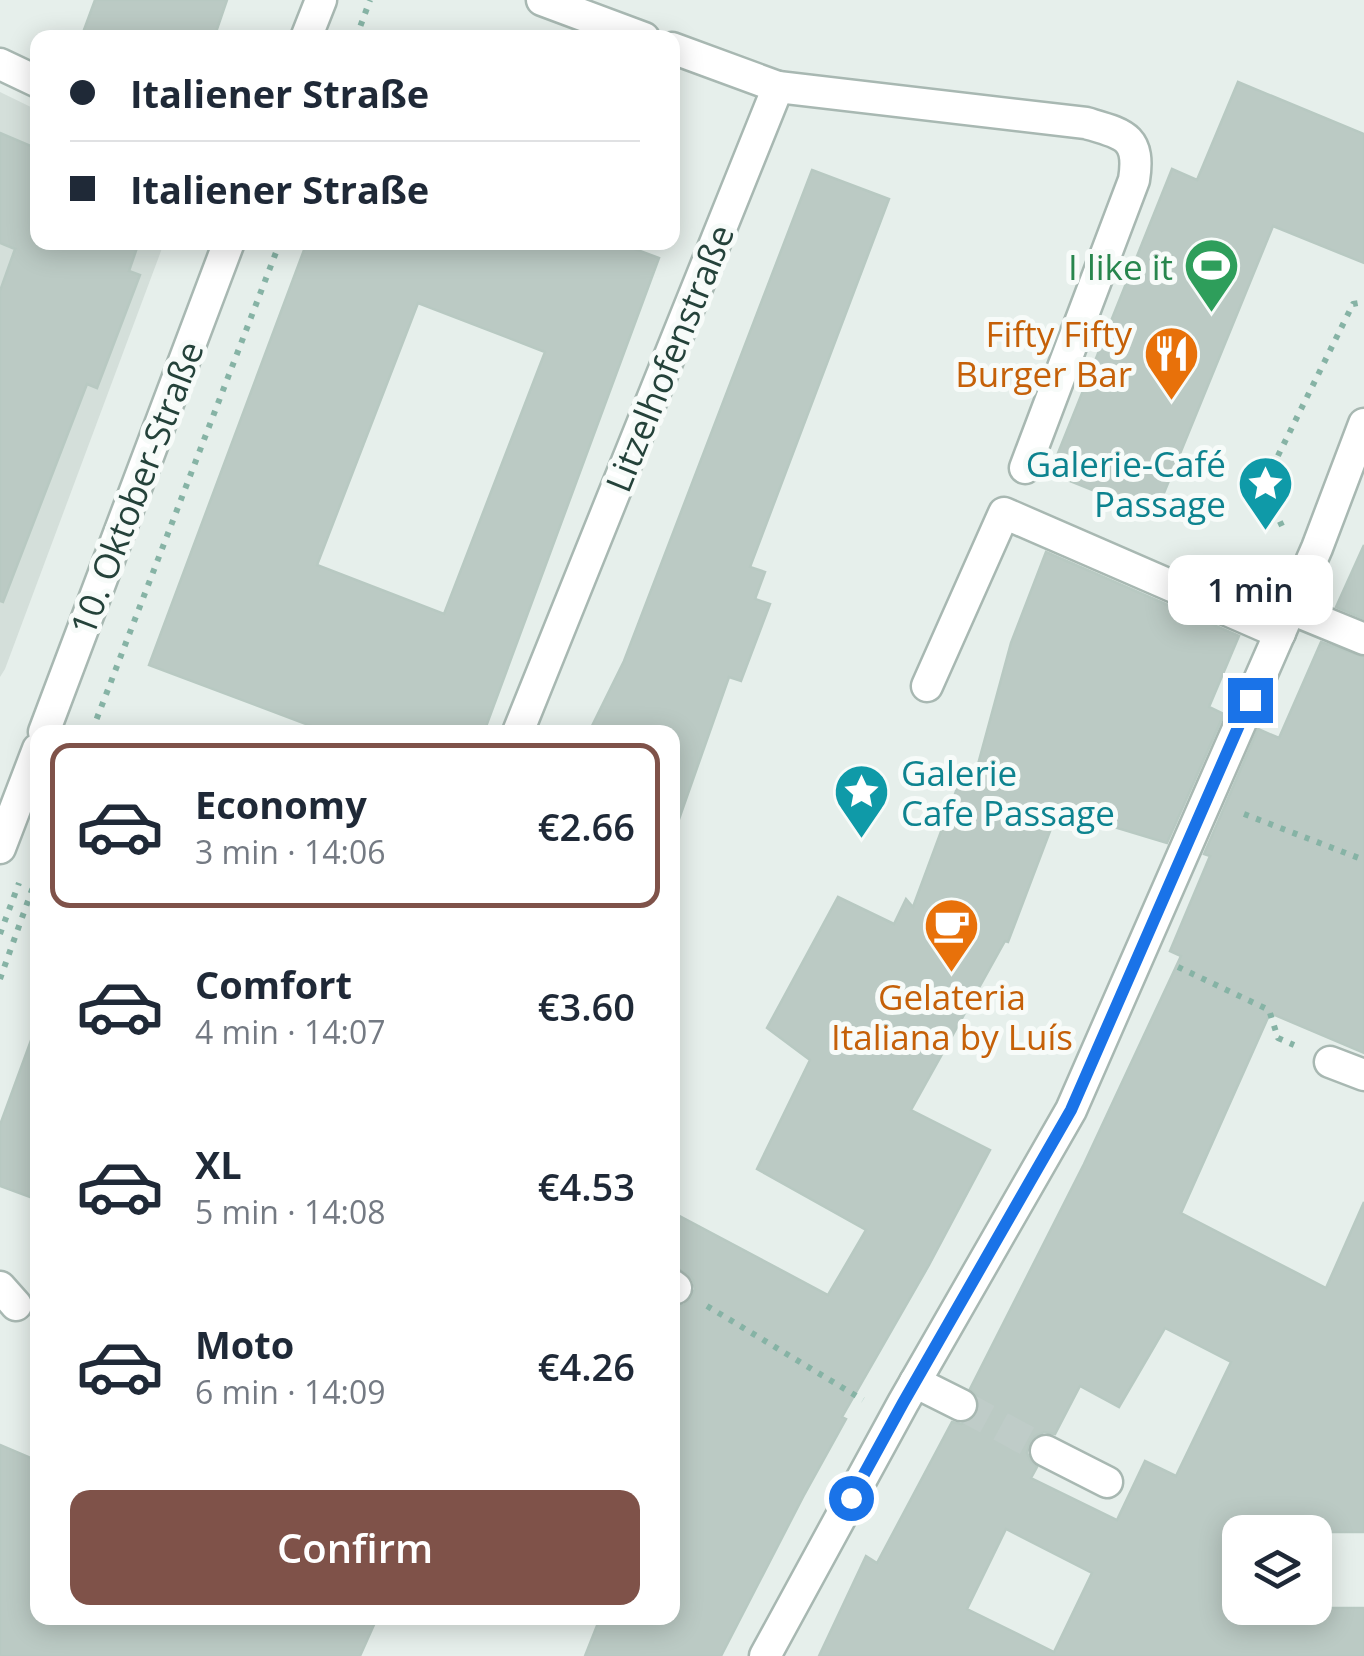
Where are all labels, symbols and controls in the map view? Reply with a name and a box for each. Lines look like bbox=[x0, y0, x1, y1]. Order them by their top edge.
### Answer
text: Italiener Straße bbox=[130, 67, 429, 119]
text: Italiener Straße bbox=[130, 163, 429, 215]
street label: Litzelhofenstraße bbox=[594, 217, 744, 499]
sports icon: I like it bbox=[1182, 236, 1242, 315]
place label: I like it bbox=[1068, 243, 1173, 290]
place label: Fifty Fifty Burger Bar bbox=[955, 310, 1132, 397]
restaurant icon: Fifty Fifty Burger Bar bbox=[1141, 323, 1201, 402]
street label: 10. Oktober-Straße bbox=[58, 334, 214, 642]
place label: Galerie-Café Passage bbox=[1026, 440, 1226, 527]
place icon: Galerie-Café Passage bbox=[1235, 453, 1295, 532]
callout: 1 min bbox=[1168, 555, 1332, 625]
text: 1 min bbox=[1207, 568, 1294, 611]
route end bbox=[1228, 678, 1273, 723]
place label: Galerie Cafe Passage bbox=[901, 749, 1115, 836]
place icon: Galerie Cafe Passage bbox=[832, 762, 892, 841]
text: Economy bbox=[195, 778, 367, 830]
icon: car bbox=[75, 781, 165, 871]
text: €2.66 bbox=[538, 800, 635, 852]
text: 3 min · 14:06 bbox=[195, 830, 386, 873]
cafe icon: Gelateria Italiana by Luís bbox=[922, 895, 982, 974]
text: Comfort bbox=[195, 958, 352, 1010]
icon: car bbox=[75, 961, 165, 1051]
place label: Gelateria Italiana by Luís bbox=[831, 973, 1073, 1060]
text: €3.60 bbox=[538, 980, 635, 1032]
text: 4 min · 14:07 bbox=[195, 1010, 386, 1053]
text: XL bbox=[195, 1138, 242, 1190]
icon: car bbox=[75, 1141, 165, 1231]
text: €4.53 bbox=[538, 1160, 635, 1212]
text: 5 min · 14:08 bbox=[195, 1190, 386, 1233]
text: Moto bbox=[195, 1318, 294, 1370]
icon: car bbox=[75, 1321, 165, 1411]
text: €4.26 bbox=[538, 1340, 635, 1392]
text: 6 min · 14:09 bbox=[195, 1370, 386, 1413]
route start bbox=[829, 1476, 874, 1521]
button: Confirm bbox=[70, 1490, 640, 1605]
map controls bbox=[1222, 1515, 1332, 1625]
button: layers bbox=[1222, 1515, 1332, 1625]

